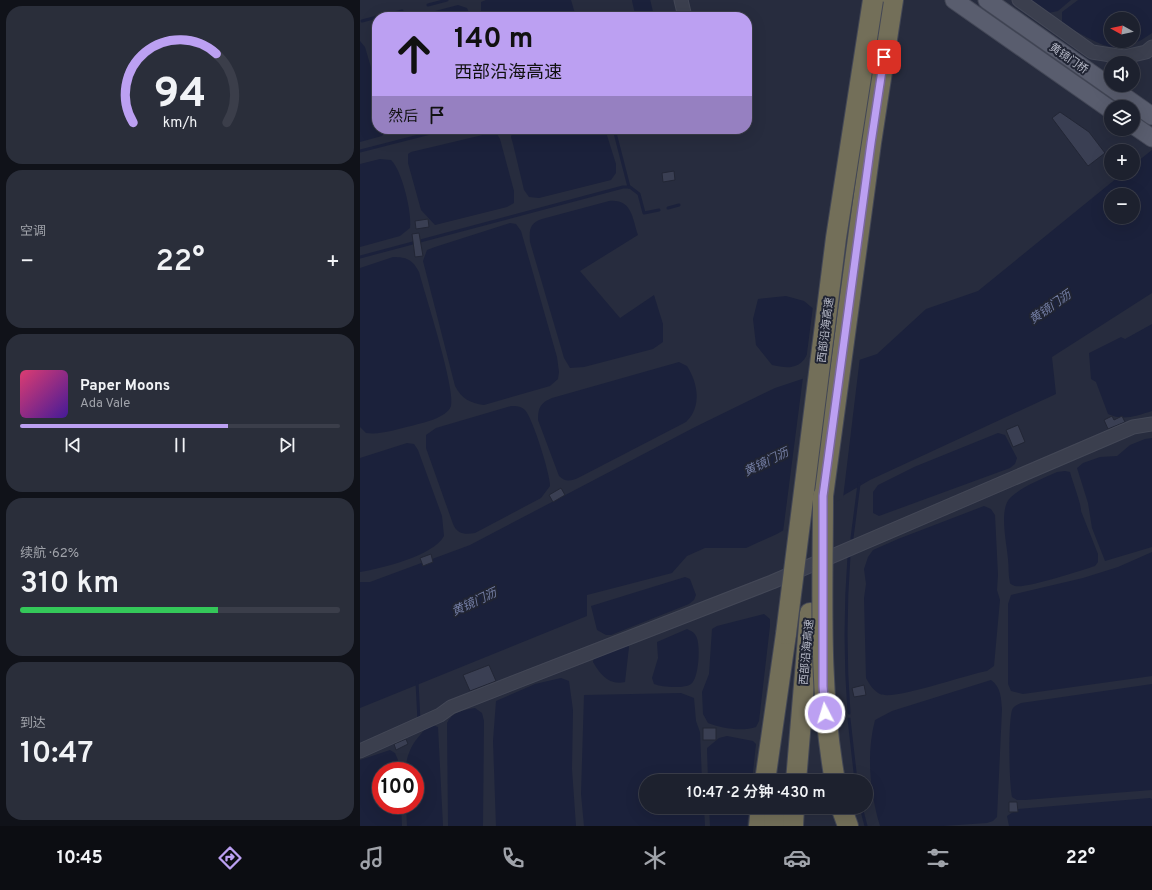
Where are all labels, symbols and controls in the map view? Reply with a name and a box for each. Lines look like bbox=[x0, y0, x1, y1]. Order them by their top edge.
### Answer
north arrow bbox=[1104, 12, 1140, 48]
map controls bbox=[1104, 12, 1140, 224]
text: 140 m bbox=[454, 22, 533, 58]
icon: ahead bbox=[388, 28, 440, 80]
pin bbox=[867, 40, 901, 74]
street label: 黄镜门桥 bbox=[1046, 40, 1090, 77]
icon: arrive bbox=[873, 46, 895, 68]
button: sound bbox=[1104, 56, 1140, 92]
text: 西部沿海高速 bbox=[454, 62, 562, 85]
text: 94 bbox=[154, 69, 206, 122]
button: layers bbox=[1104, 100, 1140, 136]
icon: arrive bbox=[426, 104, 448, 126]
text: 然后 bbox=[388, 108, 418, 127]
text: km/h bbox=[163, 114, 197, 132]
button: + bbox=[1104, 144, 1140, 180]
button: − bbox=[1104, 188, 1140, 224]
text: 空调 bbox=[20, 224, 46, 240]
text: 22° bbox=[155, 244, 205, 281]
text: − bbox=[20, 249, 34, 276]
text: + bbox=[326, 249, 340, 276]
water label: 黄镜门沥 bbox=[1026, 286, 1076, 328]
street label: 西部沿海高速 bbox=[815, 297, 837, 364]
text: Paper Moons bbox=[80, 377, 170, 396]
text: Ada Vale bbox=[80, 396, 130, 412]
icon: previous bbox=[62, 434, 84, 456]
icon: pause bbox=[169, 434, 191, 456]
icon: next bbox=[276, 434, 298, 456]
water label: 黄镜门沥 bbox=[741, 444, 793, 481]
text: 续航 · 62% bbox=[20, 546, 79, 562]
text: 310 km bbox=[20, 566, 119, 603]
water label: 黄镜门沥 bbox=[449, 585, 501, 620]
street label: 西部沿海高速 bbox=[797, 619, 817, 686]
position arrow bbox=[804, 692, 846, 734]
text: 到达 bbox=[20, 716, 46, 732]
text: 10:47 bbox=[20, 736, 93, 773]
speed limit sign: 100 bbox=[372, 762, 424, 814]
text: 10:47 · 2 分钟 · 430 m bbox=[687, 784, 825, 803]
icon: directions bbox=[216, 844, 244, 872]
icon: music bbox=[358, 844, 386, 872]
icon: phone bbox=[499, 844, 527, 872]
icon: climate bbox=[641, 844, 669, 872]
icon: car bbox=[783, 844, 811, 872]
icon: filters bbox=[924, 844, 952, 872]
text: 10:45 bbox=[57, 847, 103, 870]
text: 22° bbox=[1066, 847, 1095, 870]

